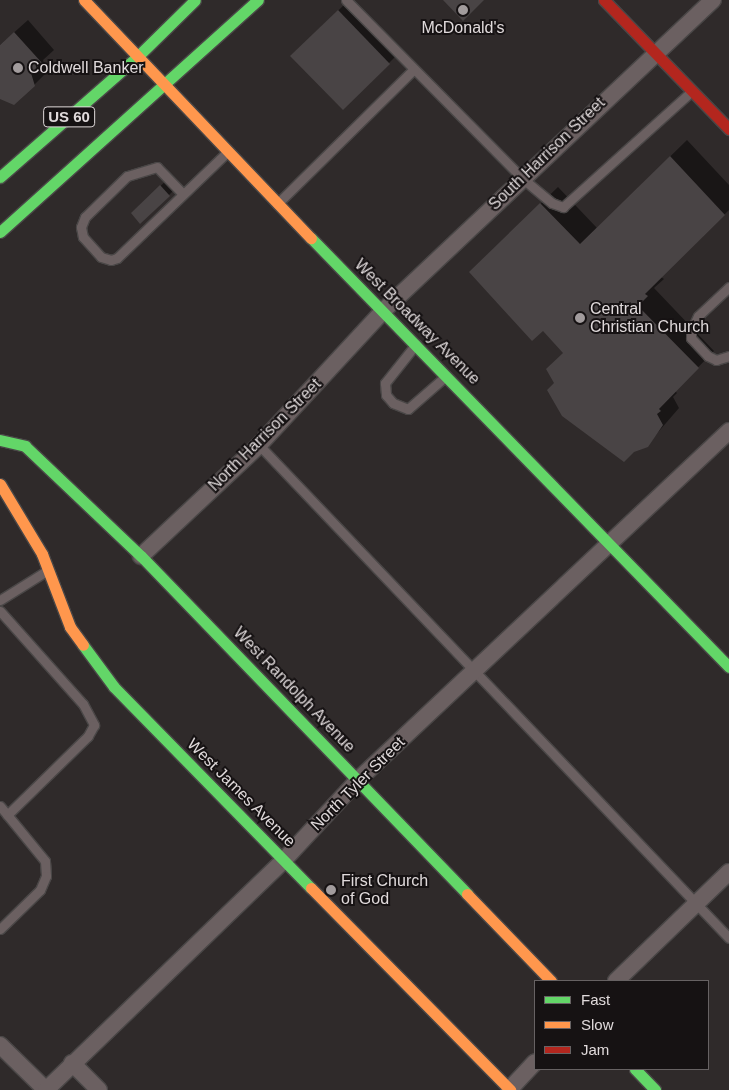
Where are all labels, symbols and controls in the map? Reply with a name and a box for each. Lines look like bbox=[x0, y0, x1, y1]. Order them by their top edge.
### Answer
marker: McDonald's bbox=[457, 4, 469, 16]
place label: McDonald's bbox=[421, 18, 505, 38]
place label: Coldwell Banker bbox=[28, 58, 144, 78]
marker: Coldwell Banker bbox=[12, 62, 24, 74]
street label: South Harrison Street bbox=[485, 94, 609, 214]
road number: US 60 bbox=[43, 104, 95, 130]
street label: West Broadway Avenue bbox=[350, 255, 484, 389]
place label: Central Christian Church bbox=[590, 299, 709, 337]
marker: Central Christian Church bbox=[574, 312, 586, 324]
street label: North Harrison Street bbox=[205, 375, 325, 495]
street label: West Randolph Avenue bbox=[229, 623, 359, 757]
street label: North Tyler Street bbox=[307, 733, 409, 835]
street label: West James Avenue bbox=[183, 735, 299, 851]
place label: First Church of God bbox=[341, 871, 428, 909]
marker: First Church of God bbox=[325, 884, 337, 896]
legend bbox=[534, 980, 709, 1070]
text: Fast bbox=[581, 991, 610, 1008]
text: Slow bbox=[581, 1016, 614, 1033]
text: Jam bbox=[581, 1041, 609, 1058]

